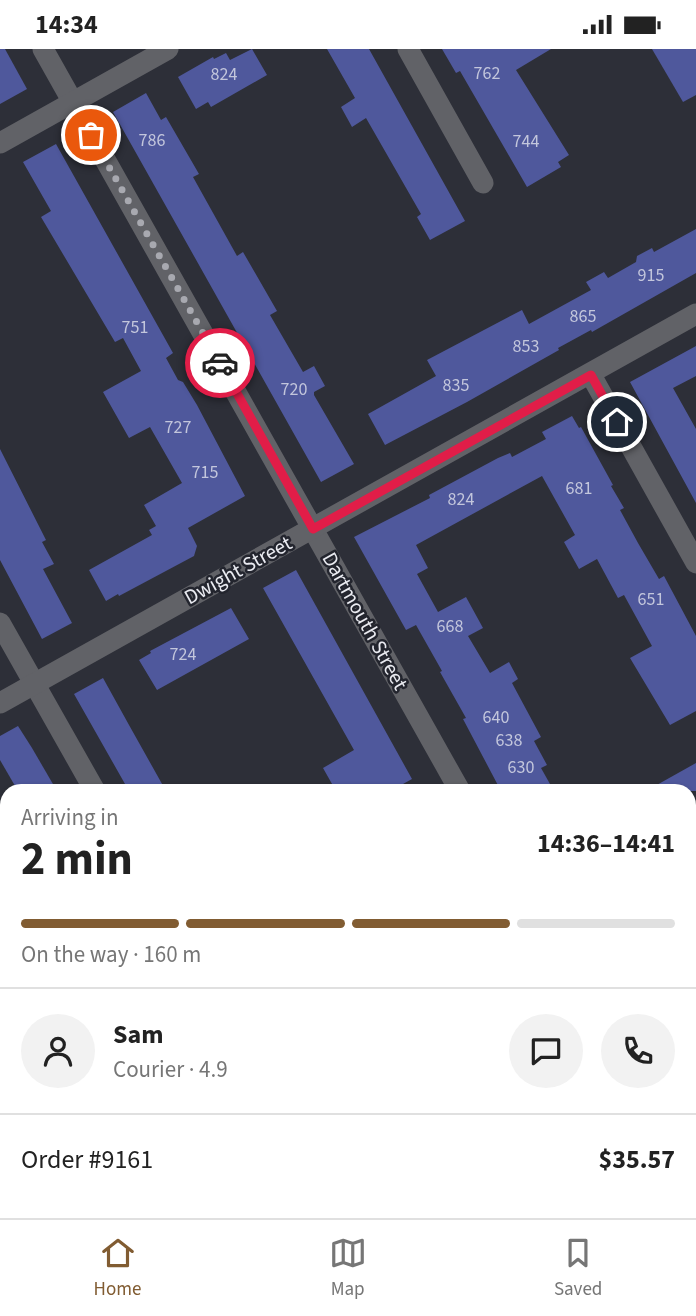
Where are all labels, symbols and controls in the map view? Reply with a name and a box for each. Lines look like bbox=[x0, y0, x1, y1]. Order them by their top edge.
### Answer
text: 14:34 bbox=[35, 6, 98, 43]
house number: 762 bbox=[474, 61, 500, 86]
house number: 824 bbox=[211, 62, 237, 87]
pin bbox=[61, 105, 121, 165]
icon: bag bbox=[72, 116, 110, 154]
house number: 786 bbox=[139, 128, 165, 153]
house number: 744 bbox=[513, 129, 539, 154]
house number: 915 bbox=[638, 263, 664, 288]
house number: 865 bbox=[570, 304, 596, 329]
house number: 751 bbox=[122, 315, 148, 340]
courier bbox=[185, 328, 255, 398]
house number: 853 bbox=[513, 334, 539, 359]
icon: car bbox=[201, 344, 239, 382]
house number: 835 bbox=[443, 373, 469, 398]
house number: 720 bbox=[281, 377, 307, 402]
pin bbox=[587, 392, 647, 452]
icon: home bbox=[598, 403, 636, 441]
house number: 727 bbox=[165, 415, 191, 440]
house number: 715 bbox=[192, 460, 218, 485]
house number: 681 bbox=[566, 476, 592, 501]
house number: 824 bbox=[448, 487, 474, 512]
street label: Dwight Street bbox=[179, 528, 297, 612]
street label: Dartmouth Street bbox=[315, 547, 415, 695]
house number: 651 bbox=[638, 587, 664, 612]
house number: 668 bbox=[437, 614, 463, 639]
house number: 724 bbox=[170, 642, 196, 667]
house number: 640 bbox=[483, 705, 509, 730]
house number: 638 bbox=[496, 728, 522, 753]
house number: 630 bbox=[508, 755, 534, 780]
text: Arriving in bbox=[21, 801, 119, 834]
text: 14:36–14:41 bbox=[537, 825, 675, 862]
text: 2 min bbox=[21, 827, 133, 892]
text: On the way · 160 m bbox=[21, 938, 201, 971]
button: person bbox=[21, 1014, 95, 1088]
button: chat bbox=[509, 1014, 583, 1088]
button: phone bbox=[601, 1014, 675, 1088]
text: Sam bbox=[113, 1016, 163, 1053]
text: Courier · 4.9 bbox=[113, 1053, 228, 1086]
text: Order #9161 bbox=[21, 1141, 153, 1178]
text: $35.57 bbox=[599, 1141, 675, 1178]
tab: Home bbox=[94, 1234, 141, 1303]
tab: Map bbox=[329, 1234, 367, 1303]
tab: Saved bbox=[554, 1234, 602, 1303]

